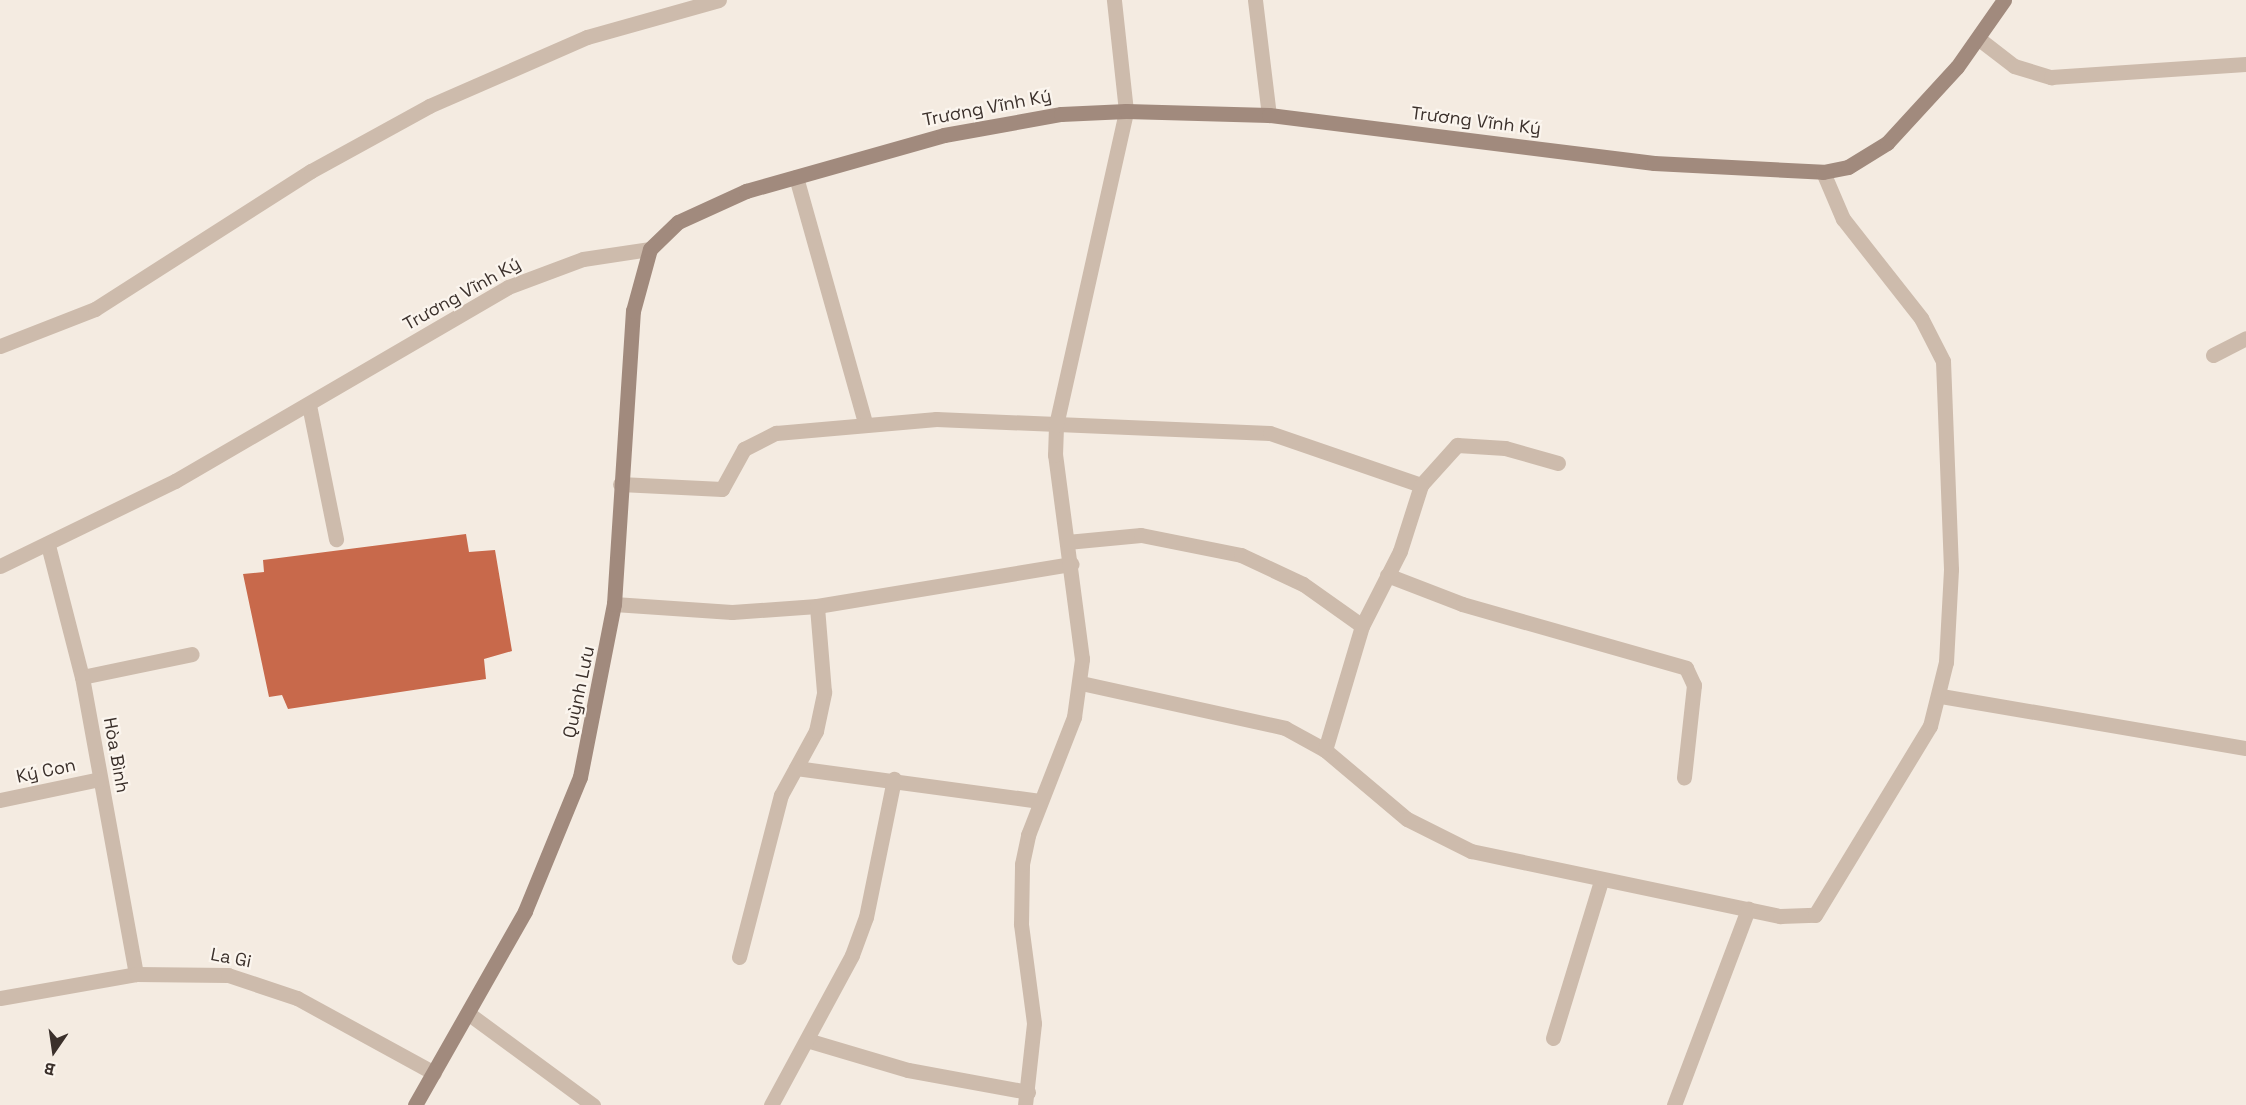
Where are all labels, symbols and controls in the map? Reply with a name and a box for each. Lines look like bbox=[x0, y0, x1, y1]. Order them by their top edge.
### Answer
street label: Trương Vĩnh Ký bbox=[921, 85, 1053, 131]
street label: Trương Vĩnh Ký bbox=[1410, 102, 1542, 140]
street label: Trương Vĩnh Ký bbox=[399, 253, 525, 335]
street label: Quỳnh Lưu bbox=[559, 644, 599, 740]
street label: Hòa Bình bbox=[99, 716, 133, 794]
street label: Ký Con bbox=[14, 754, 78, 788]
street label: La Gi bbox=[209, 943, 253, 973]
north arrow bbox=[24, 1021, 84, 1081]
text: B bbox=[42, 1058, 57, 1080]

